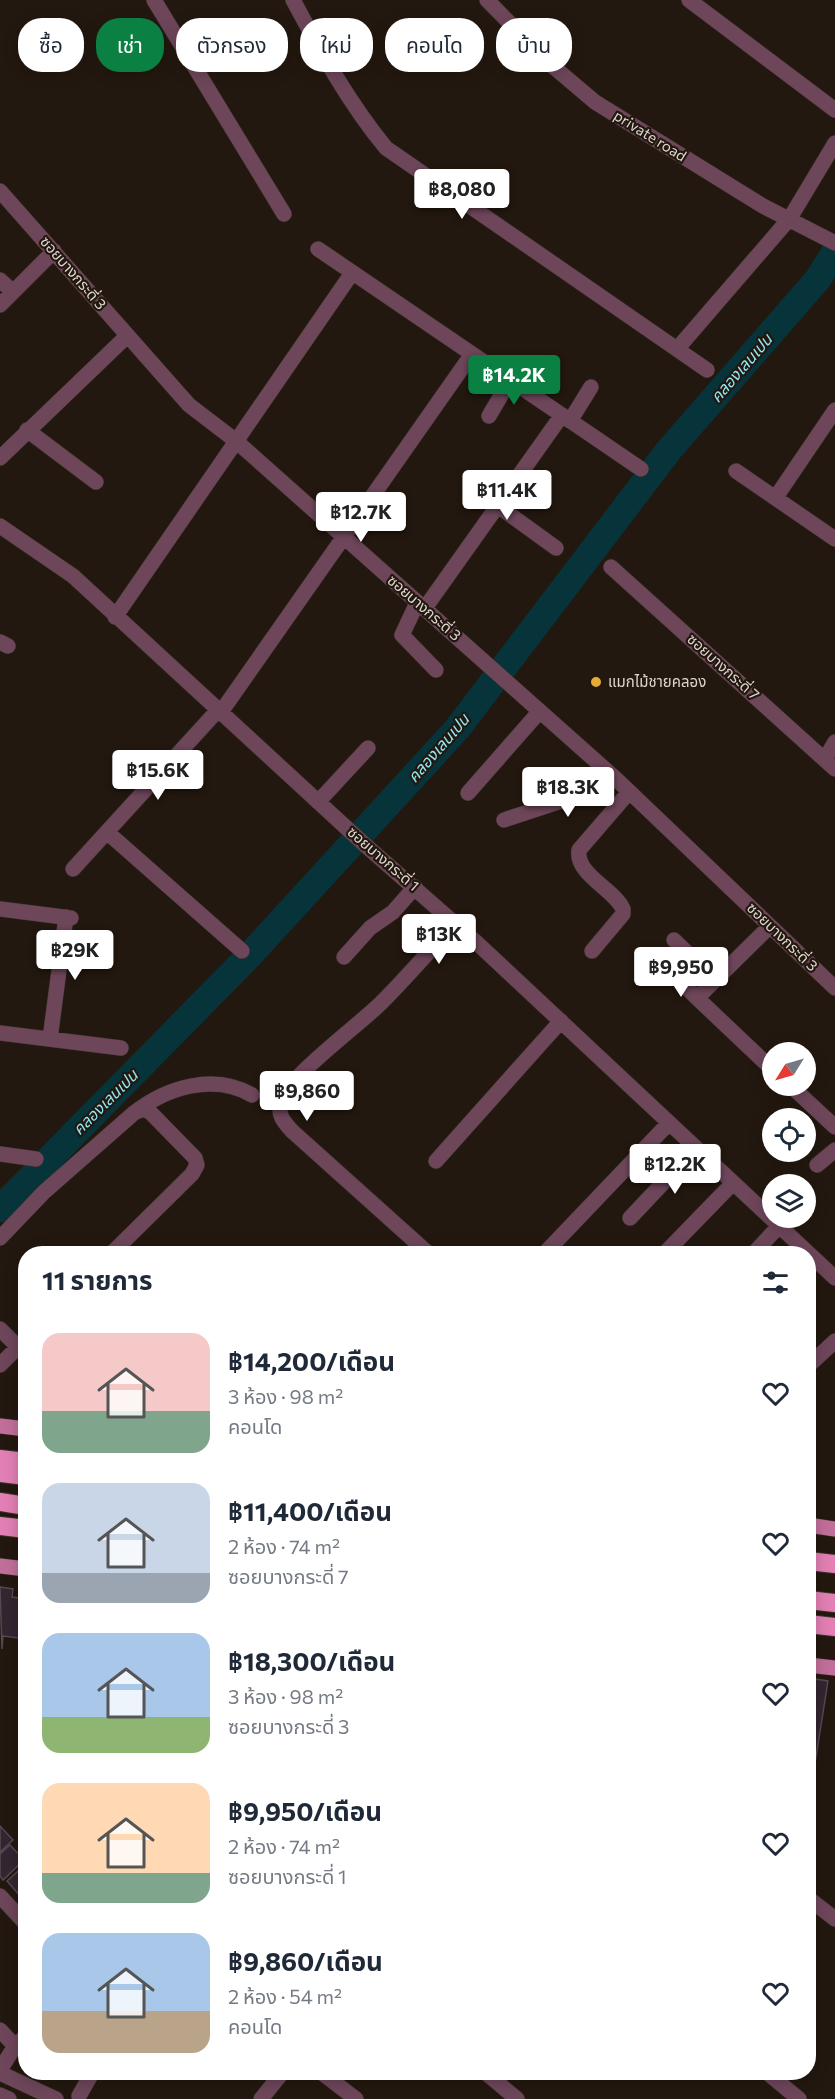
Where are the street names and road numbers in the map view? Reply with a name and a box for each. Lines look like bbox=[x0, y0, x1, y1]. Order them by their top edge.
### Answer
street label: private road bbox=[611, 106, 690, 165]
street label: ซอยบางกระดี่ 3 bbox=[37, 231, 111, 313]
street label: ซอยบางกระดี่ 3 bbox=[384, 570, 466, 644]
street label: ซอยบางกระดี่ 7 bbox=[684, 629, 764, 703]
street label: ซอยบางกระดี่ 1 bbox=[344, 822, 424, 894]
street label: ซอยบางกระดี่ 3 bbox=[744, 897, 822, 974]

